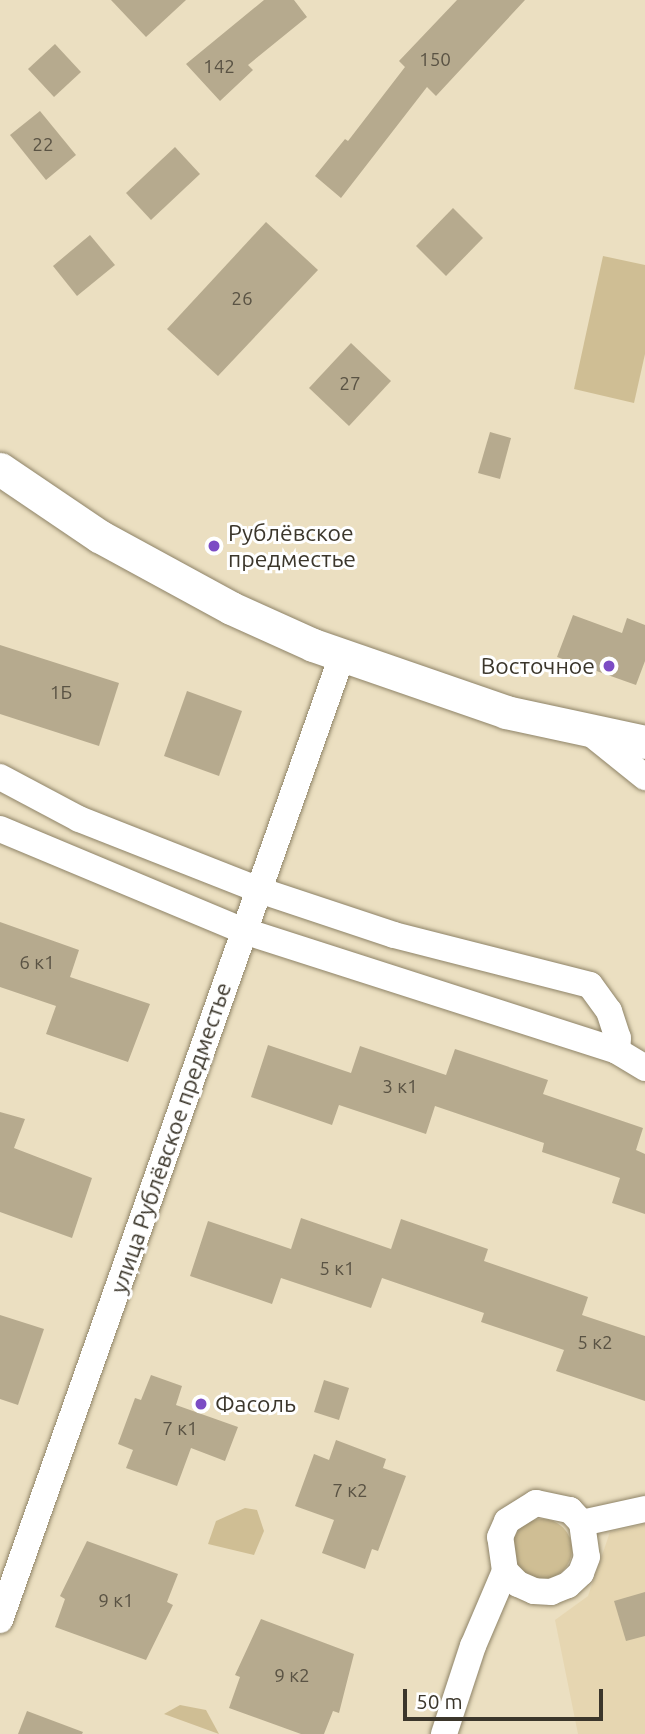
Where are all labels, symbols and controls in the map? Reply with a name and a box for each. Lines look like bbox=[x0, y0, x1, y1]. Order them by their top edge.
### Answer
house number: 150 bbox=[419, 49, 451, 71]
house number: 142 bbox=[203, 56, 235, 78]
house number: 22 bbox=[32, 134, 54, 156]
house number: 26 bbox=[231, 288, 253, 310]
house number: 27 bbox=[339, 373, 361, 395]
place label: Рублёвское предместье bbox=[228, 519, 356, 573]
marker: Рублёвское предместье bbox=[206, 538, 222, 554]
place label: Восточное bbox=[481, 652, 595, 680]
marker: Восточное bbox=[601, 658, 617, 674]
house number: 1Б bbox=[50, 682, 72, 704]
house number: 6 к1 bbox=[19, 952, 55, 974]
street label: улица Рублёвское предместье bbox=[105, 979, 237, 1297]
house number: 3 к1 bbox=[382, 1076, 418, 1098]
house number: 5 к1 bbox=[319, 1258, 355, 1280]
house number: 5 к2 bbox=[577, 1332, 613, 1354]
place label: Фасоль bbox=[215, 1390, 296, 1418]
marker: Фасоль bbox=[193, 1396, 209, 1412]
house number: 7 к1 bbox=[162, 1418, 198, 1440]
house number: 7 к2 bbox=[332, 1480, 368, 1502]
house number: 9 к1 bbox=[98, 1590, 134, 1612]
house number: 9 к2 bbox=[274, 1665, 310, 1687]
scale bar bbox=[407, 1674, 606, 1718]
text: 50 m bbox=[416, 1689, 463, 1713]

